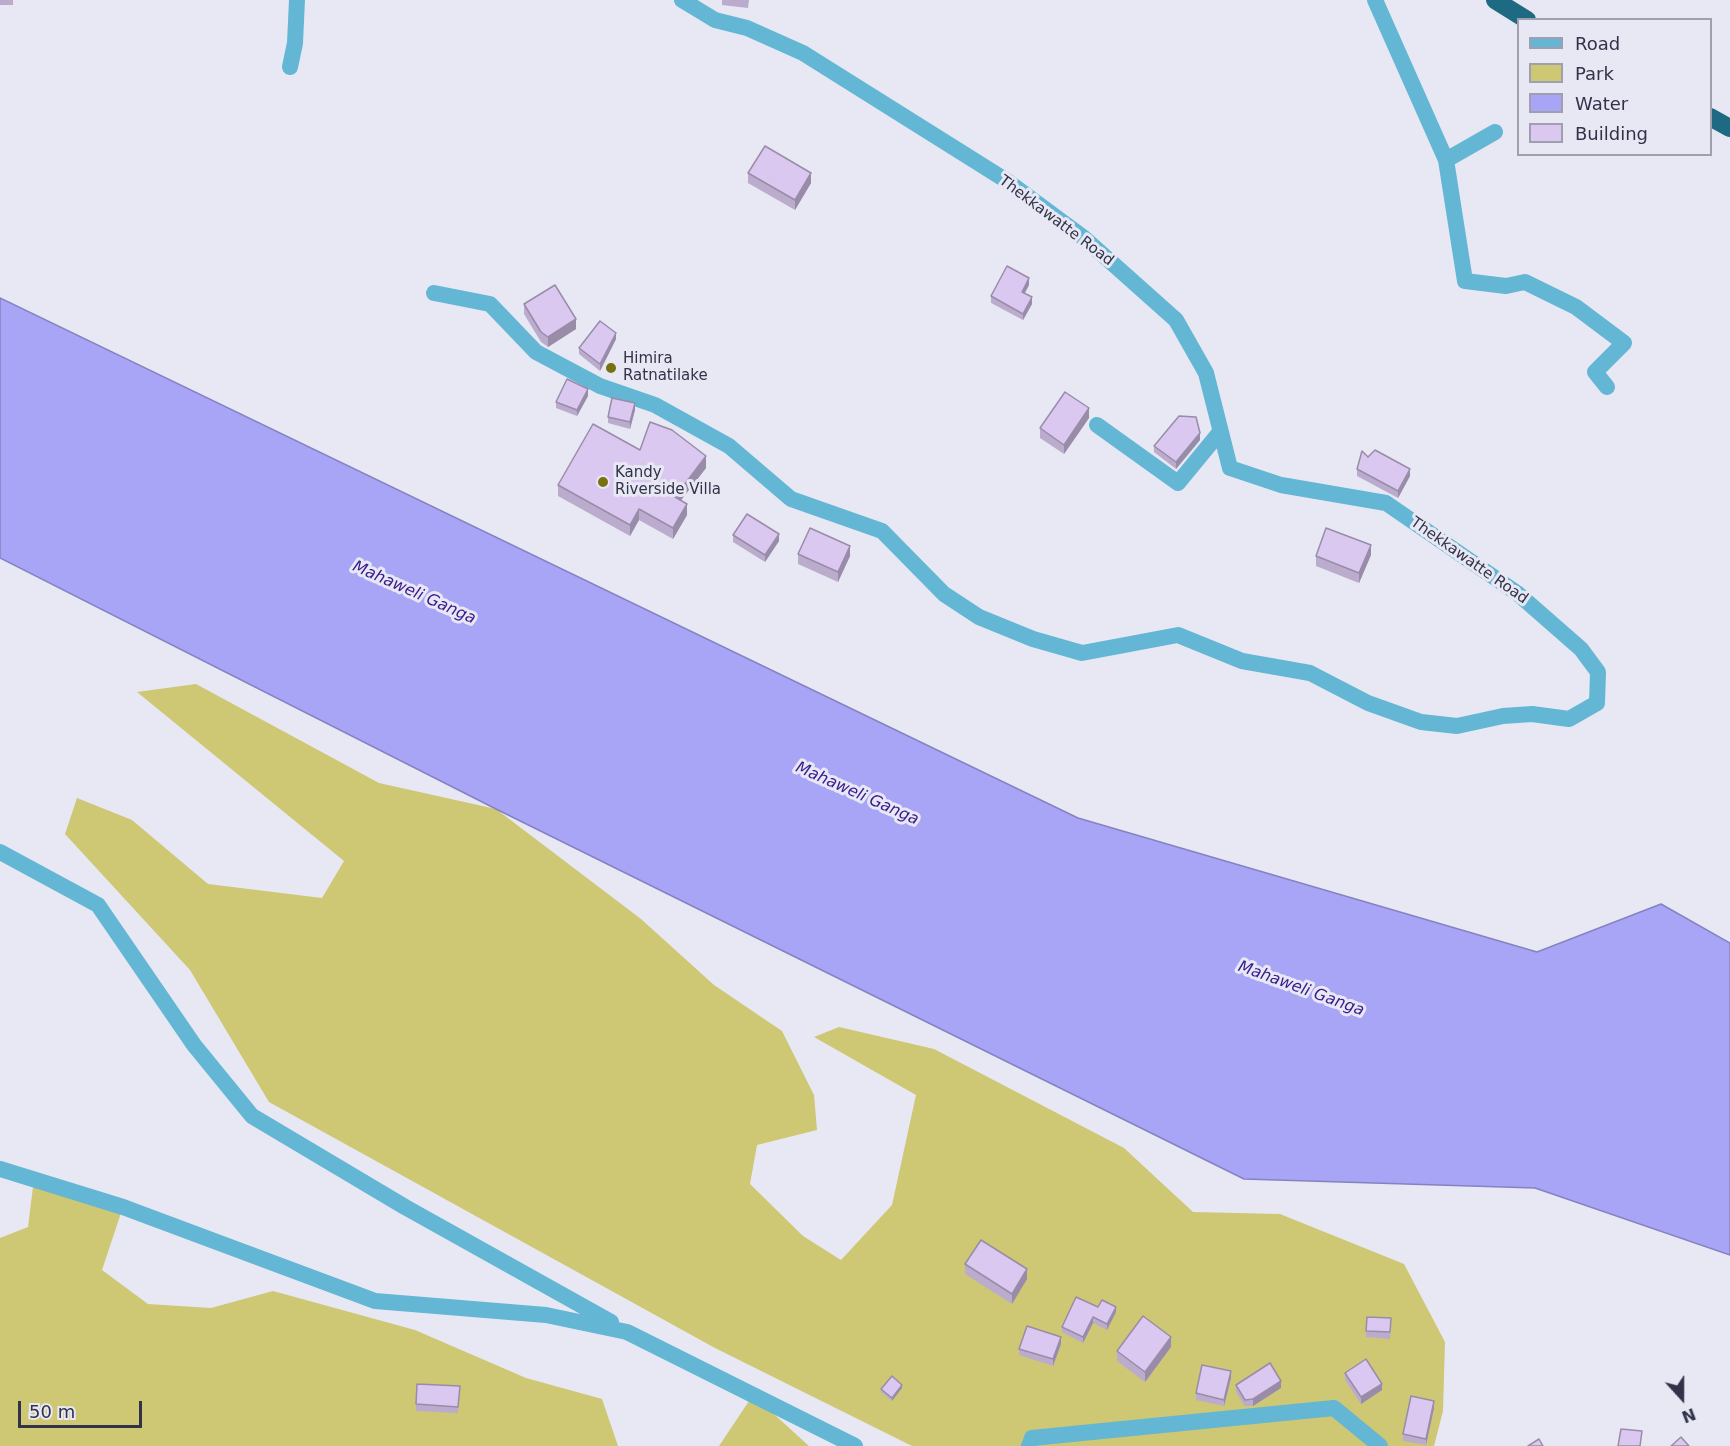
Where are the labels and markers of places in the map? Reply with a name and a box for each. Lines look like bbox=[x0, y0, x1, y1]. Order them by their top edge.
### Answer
place label: Himira Ratnatilake bbox=[623, 350, 708, 385]
marker: Himira Ratnatilake bbox=[604, 361, 618, 375]
place label: Kandy Riverside Villa bbox=[615, 464, 721, 499]
marker: Kandy Riverside Villa bbox=[596, 475, 610, 489]

